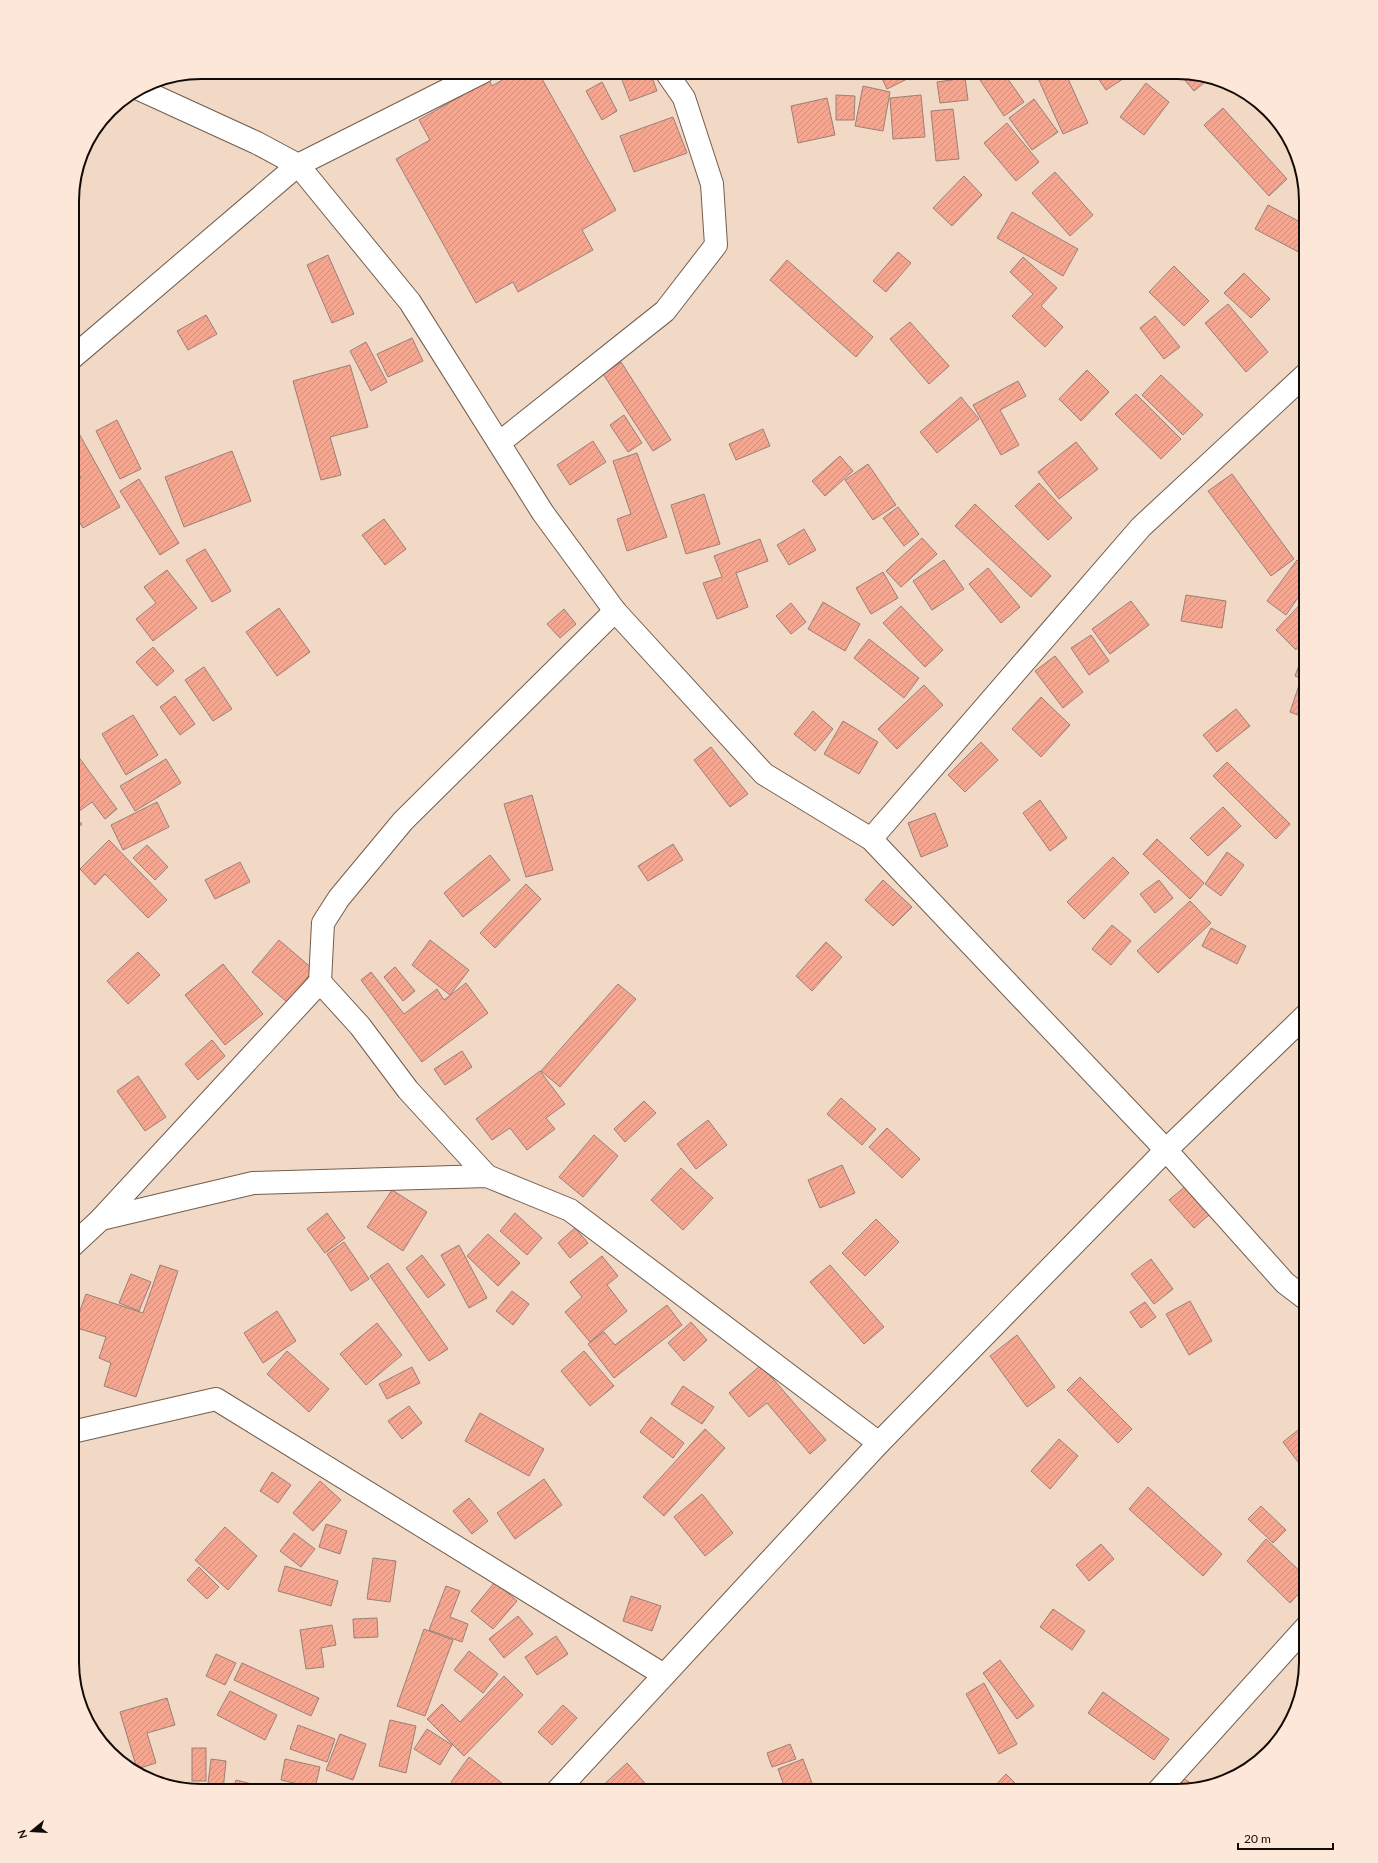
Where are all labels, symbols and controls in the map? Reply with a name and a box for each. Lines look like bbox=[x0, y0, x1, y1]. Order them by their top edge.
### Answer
north arrow bbox=[12, 1811, 52, 1851]
scale bar bbox=[1238, 1825, 1333, 1851]
text: N bbox=[15, 1828, 30, 1840]
text: 20 m bbox=[1244, 1831, 1271, 1846]

